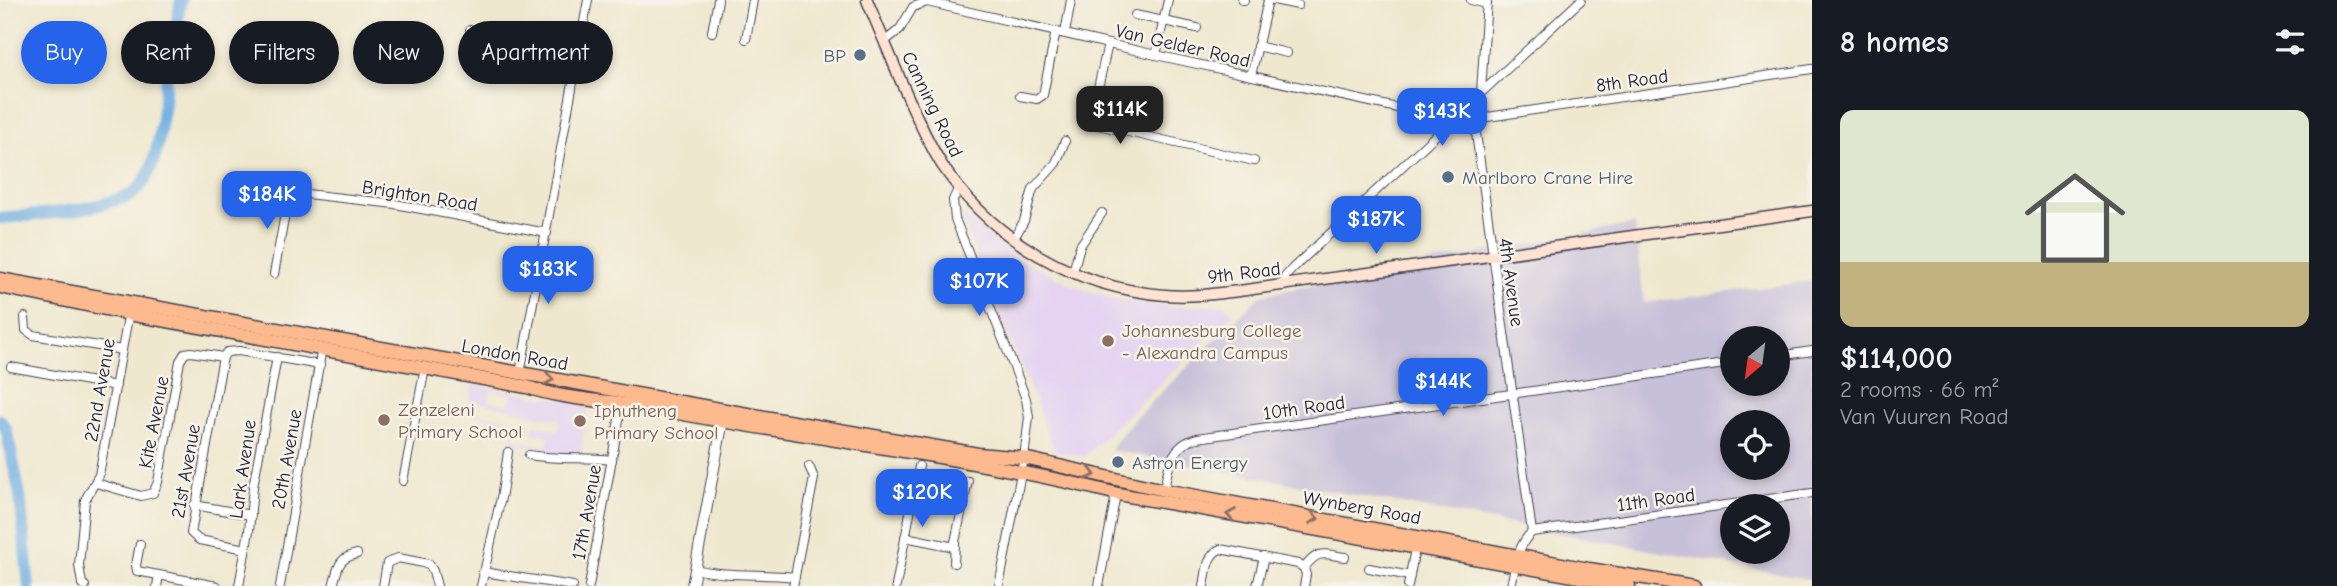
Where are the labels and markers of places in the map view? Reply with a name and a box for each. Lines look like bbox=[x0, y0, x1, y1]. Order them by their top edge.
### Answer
place label: BP bbox=[824, 45, 846, 67]
marker: BP bbox=[852, 47, 868, 63]
pin: $114K bbox=[1071, 86, 1169, 146]
pin: $143K bbox=[1393, 88, 1491, 148]
place label: Marlboro Crane Hire bbox=[1462, 167, 1633, 189]
marker: Marlboro Crane Hire bbox=[1440, 169, 1456, 185]
pin: $184K bbox=[218, 172, 316, 231]
pin: $187K bbox=[1327, 196, 1425, 256]
pin: $183K bbox=[499, 246, 597, 306]
pin: $107K bbox=[930, 258, 1028, 318]
place label: Johannesburg College - Alexandra Campus bbox=[1122, 320, 1302, 364]
marker: Johannesburg College - Alexandra Campus bbox=[1100, 333, 1116, 349]
pin: $144K bbox=[1394, 358, 1492, 418]
place label: Zenzeleni Primary School bbox=[398, 399, 523, 443]
place label: Iphutheng Primary School bbox=[594, 400, 719, 444]
marker: Zenzeleni Primary School bbox=[376, 412, 392, 428]
marker: Iphutheng Primary School bbox=[572, 413, 588, 429]
place label: Astron Energy bbox=[1132, 452, 1248, 474]
marker: Astron Energy bbox=[1110, 454, 1126, 470]
pin: $120K bbox=[873, 470, 971, 529]

